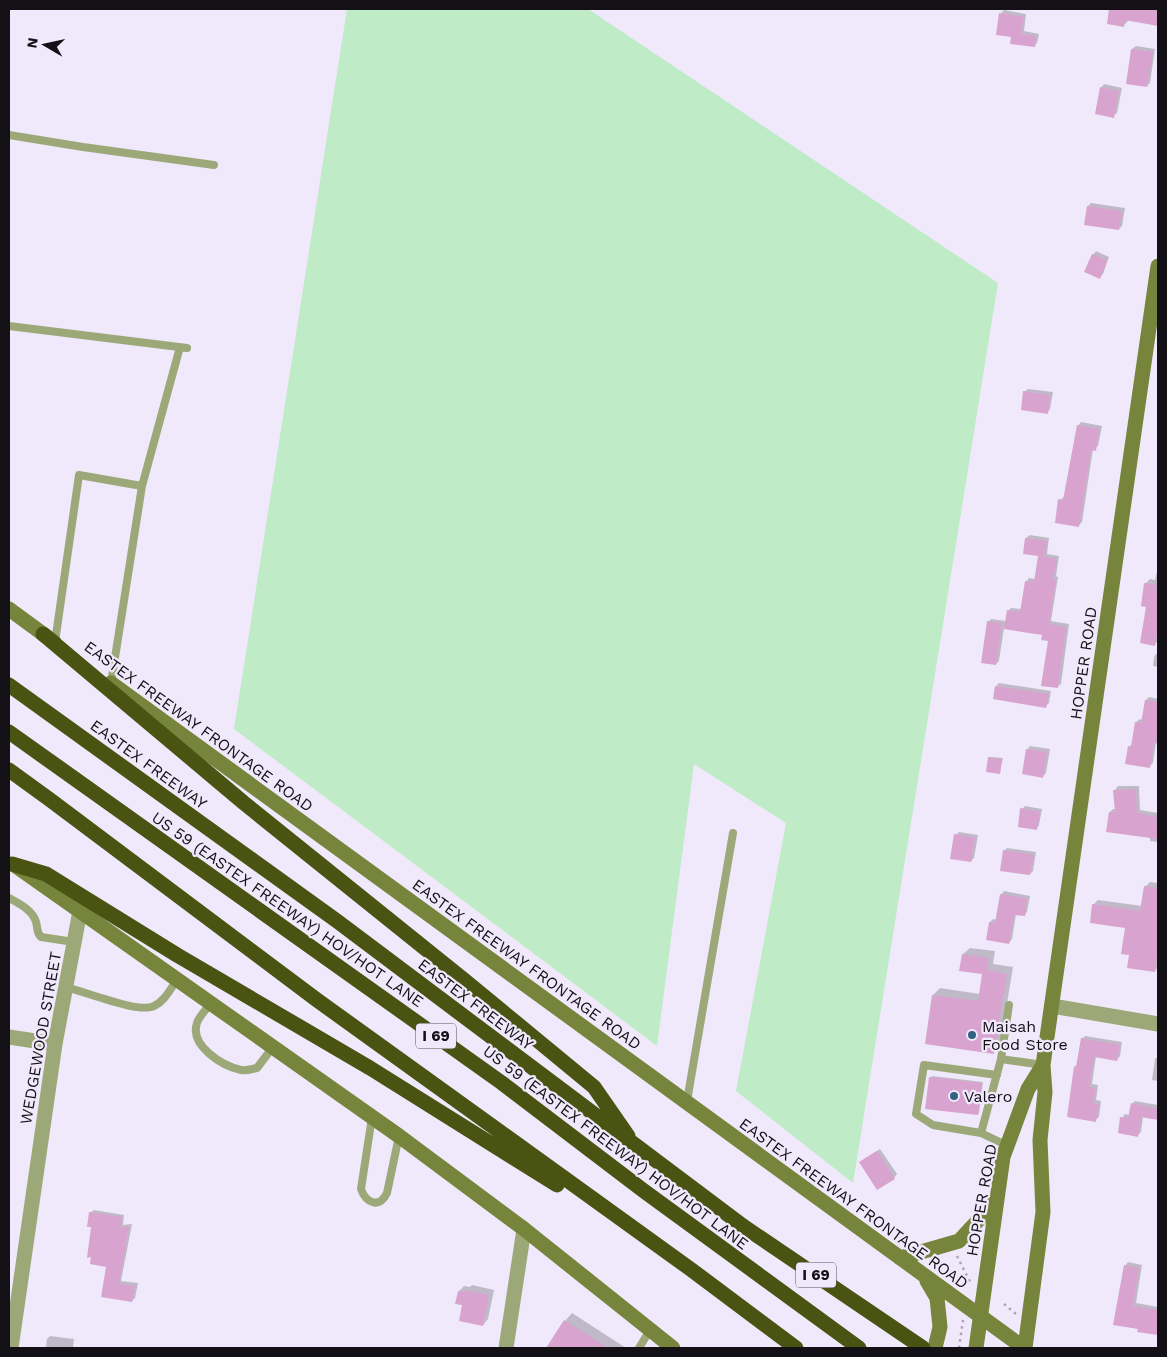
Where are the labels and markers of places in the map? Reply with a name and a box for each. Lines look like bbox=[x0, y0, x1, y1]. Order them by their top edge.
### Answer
place label: Maisah Food Store bbox=[982, 1017, 1068, 1054]
marker: Maisah Food Store bbox=[966, 1029, 978, 1041]
place label: Valero bbox=[964, 1087, 1012, 1106]
marker: Valero bbox=[948, 1090, 960, 1102]

